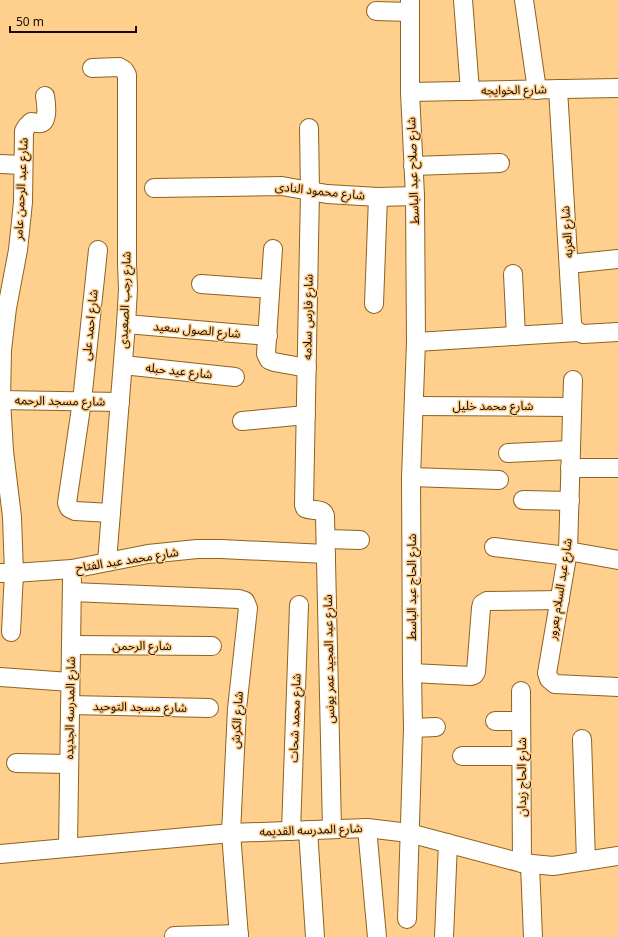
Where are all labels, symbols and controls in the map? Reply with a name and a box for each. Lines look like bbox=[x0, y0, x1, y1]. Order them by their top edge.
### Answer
scale bar bbox=[10, 8, 136, 34]
text: 50 m bbox=[16, 13, 44, 30]
street label: شارع الخوايجه bbox=[481, 80, 547, 100]
street label: شارع صلاح عبد الباسط bbox=[402, 117, 424, 225]
street label: شارع عبد الرحمن عامر bbox=[9, 137, 33, 242]
street label: شارع محمود النادى bbox=[274, 177, 366, 205]
street label: شارع العزبه bbox=[556, 205, 578, 259]
street label: شارع رجب الصعيدى bbox=[114, 251, 136, 349]
street label: شارع فارس سلامه bbox=[298, 274, 318, 360]
street label: شارع احمد على bbox=[77, 289, 103, 361]
street label: شارع الصول سعيد bbox=[153, 317, 241, 343]
street label: شارع عيد حبله bbox=[145, 359, 213, 383]
street label: شارع مسجد الرحمه bbox=[15, 391, 105, 411]
street label: شارع محمد خليل bbox=[453, 397, 533, 415]
street label: شارع الحاج عبد الباسط bbox=[403, 533, 421, 641]
street label: شارع عبد السلام بعرور bbox=[543, 537, 577, 642]
street label: شارع محمد عبد الفتاح bbox=[74, 543, 180, 577]
street label: شارع عبد المجيد عمر يونس bbox=[319, 594, 339, 724]
street label: شارع الرحمن bbox=[112, 637, 172, 655]
street label: شارع المدرسه الجديده bbox=[60, 656, 80, 760]
street label: شارع محمد شحات bbox=[284, 673, 306, 763]
street label: شارع الكرش bbox=[226, 691, 248, 749]
street label: شارع مسجد التوحيد bbox=[93, 697, 187, 717]
street label: شارع الحاج زيدان bbox=[513, 737, 531, 817]
street label: شارع المدرسه القديمه bbox=[259, 819, 363, 841]

